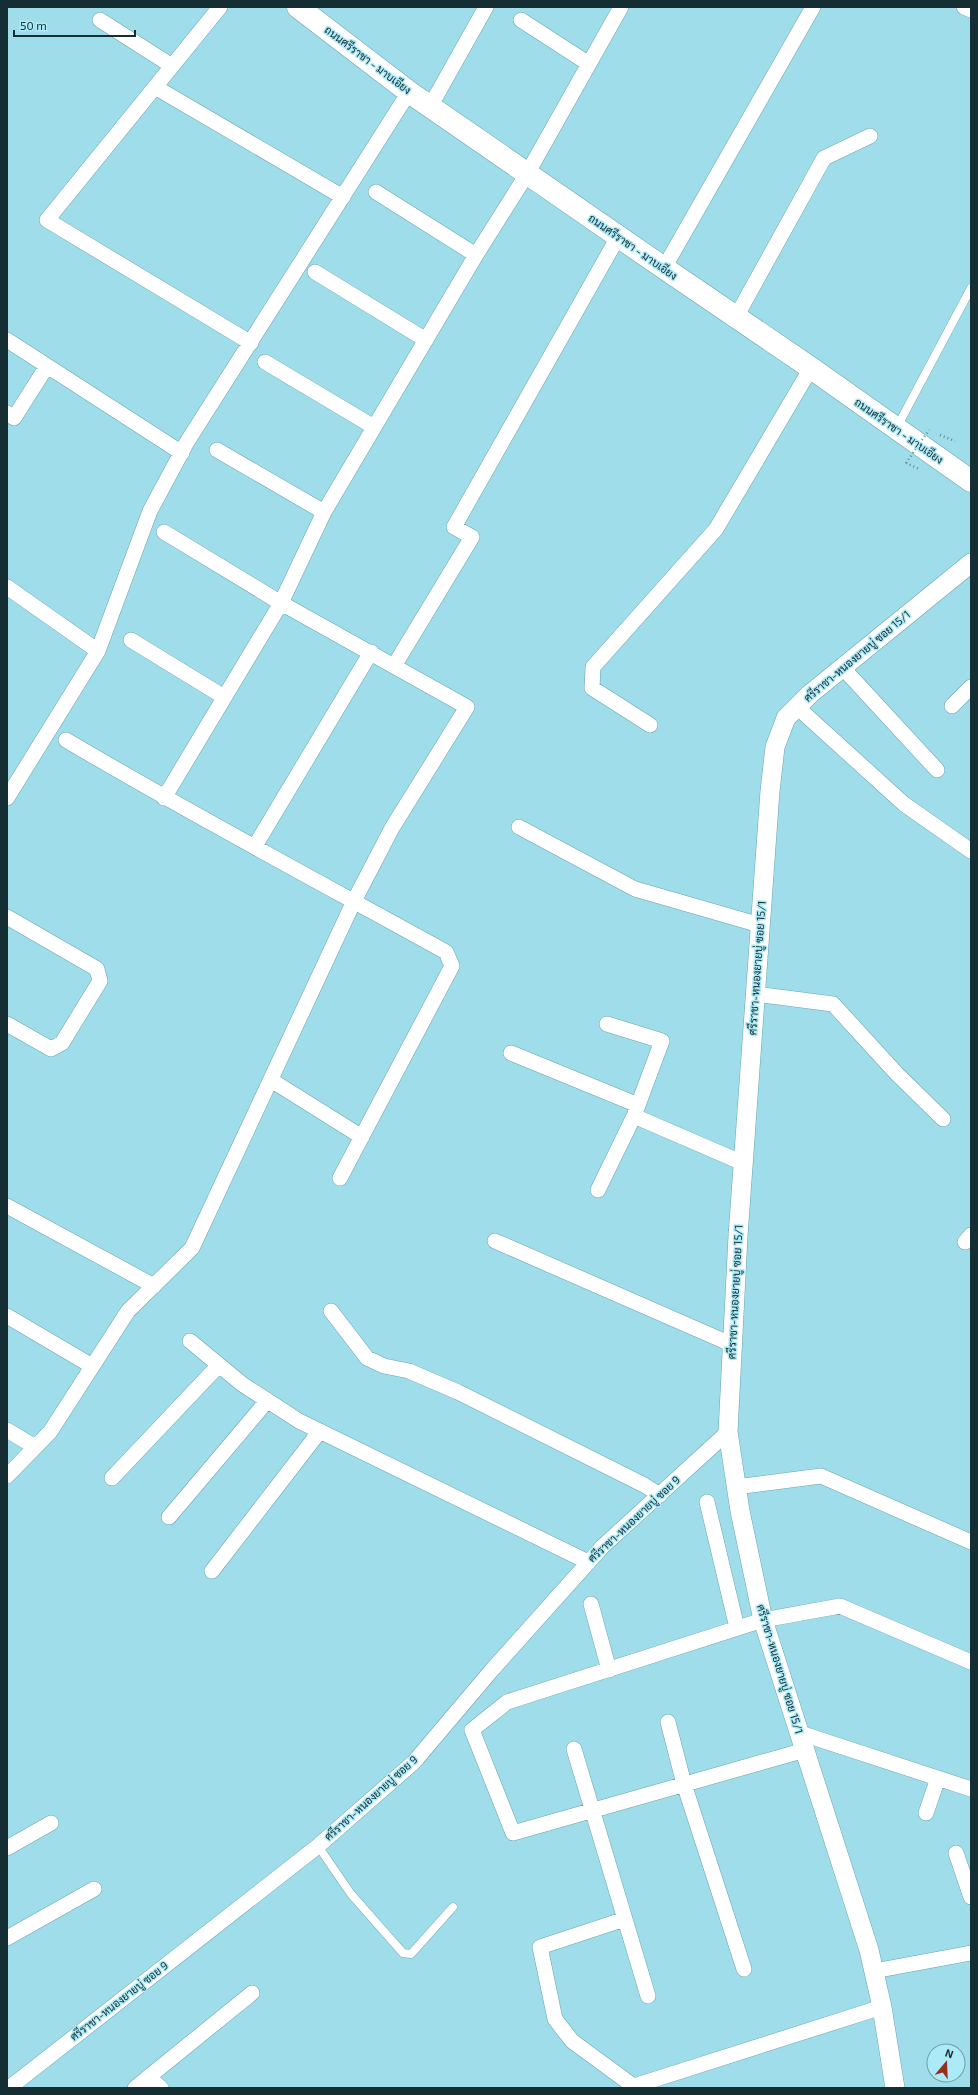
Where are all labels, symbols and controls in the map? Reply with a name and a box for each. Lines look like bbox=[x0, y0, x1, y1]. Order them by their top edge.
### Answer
scale bar bbox=[14, 12, 135, 38]
text: 50 m bbox=[20, 18, 47, 32]
street label: ถนนศรีราชา - มาบเอียง bbox=[322, 22, 415, 96]
street label: ถนนศรีราชา - มาบเอียง bbox=[586, 210, 681, 282]
street label: ถนนศรีราชา - มาบเอียง bbox=[852, 394, 947, 466]
street label: ศรีราชา-หนองยายบู่ ซอย 15/1 bbox=[800, 607, 914, 705]
street label: ศรีราชา-หนองยายบู่ ซอย 15/1 bbox=[744, 900, 770, 1036]
street label: ศรีราชา-หนองยายบู่ ซอย 15/1 bbox=[723, 1224, 747, 1360]
street label: ศรีราชา-หนองยายบู่ ซอย 9 bbox=[584, 1472, 684, 1566]
street label: ศรีราชา-หนองยายบู่ ซอย 15/1 bbox=[753, 1602, 807, 1736]
street label: ศรีราชา-หนองยายบู่ ซอย 9 bbox=[321, 1752, 421, 1844]
street label: ศรีราชา-หนองยายบู่ ซอย 9 bbox=[66, 1958, 172, 2044]
north arrow bbox=[926, 2043, 966, 2083]
text: N bbox=[944, 2046, 955, 2061]

